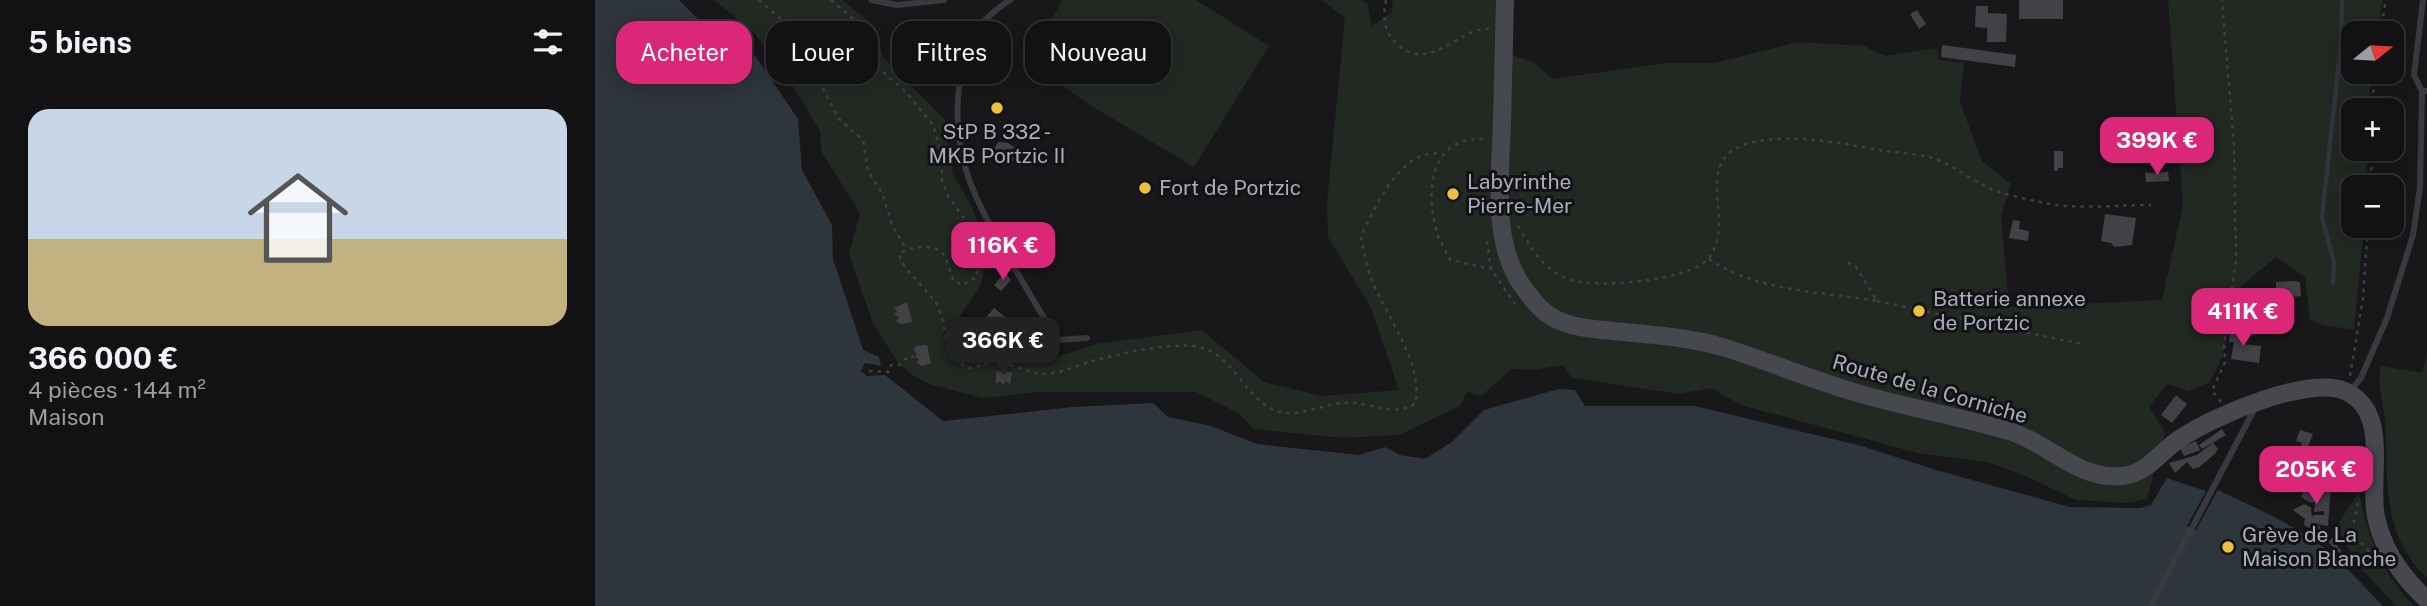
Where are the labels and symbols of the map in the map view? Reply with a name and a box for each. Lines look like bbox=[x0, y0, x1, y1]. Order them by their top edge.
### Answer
north arrow bbox=[2341, 21, 2405, 84]
marker: StP B 332 - MKB Portzic II bbox=[989, 100, 1005, 116]
pin: 399K € bbox=[2100, 118, 2214, 177]
place label: StP B 332 - MKB Portzic II bbox=[929, 119, 1065, 168]
place label: Labyrinthe Pierre-Mer bbox=[1467, 169, 1572, 218]
place label: Fort de Portzic bbox=[1159, 175, 1301, 200]
marker: Fort de Portzic bbox=[1137, 180, 1153, 196]
marker: Labyrinthe Pierre-Mer bbox=[1445, 186, 1461, 202]
pin: 116K € bbox=[946, 222, 1060, 282]
place label: Batterie annexe de Portzic bbox=[1933, 286, 2086, 335]
pin: 411K € bbox=[2186, 288, 2300, 348]
marker: Batterie annexe de Portzic bbox=[1911, 303, 1927, 319]
pin: 366K € bbox=[946, 318, 1060, 377]
street label: Route de la Corniche bbox=[1830, 349, 2031, 428]
pin: 205K € bbox=[2259, 447, 2373, 506]
place label: Grève de La Maison Blanche bbox=[2242, 522, 2396, 571]
marker: Grève de La Maison Blanche bbox=[2220, 539, 2236, 555]

